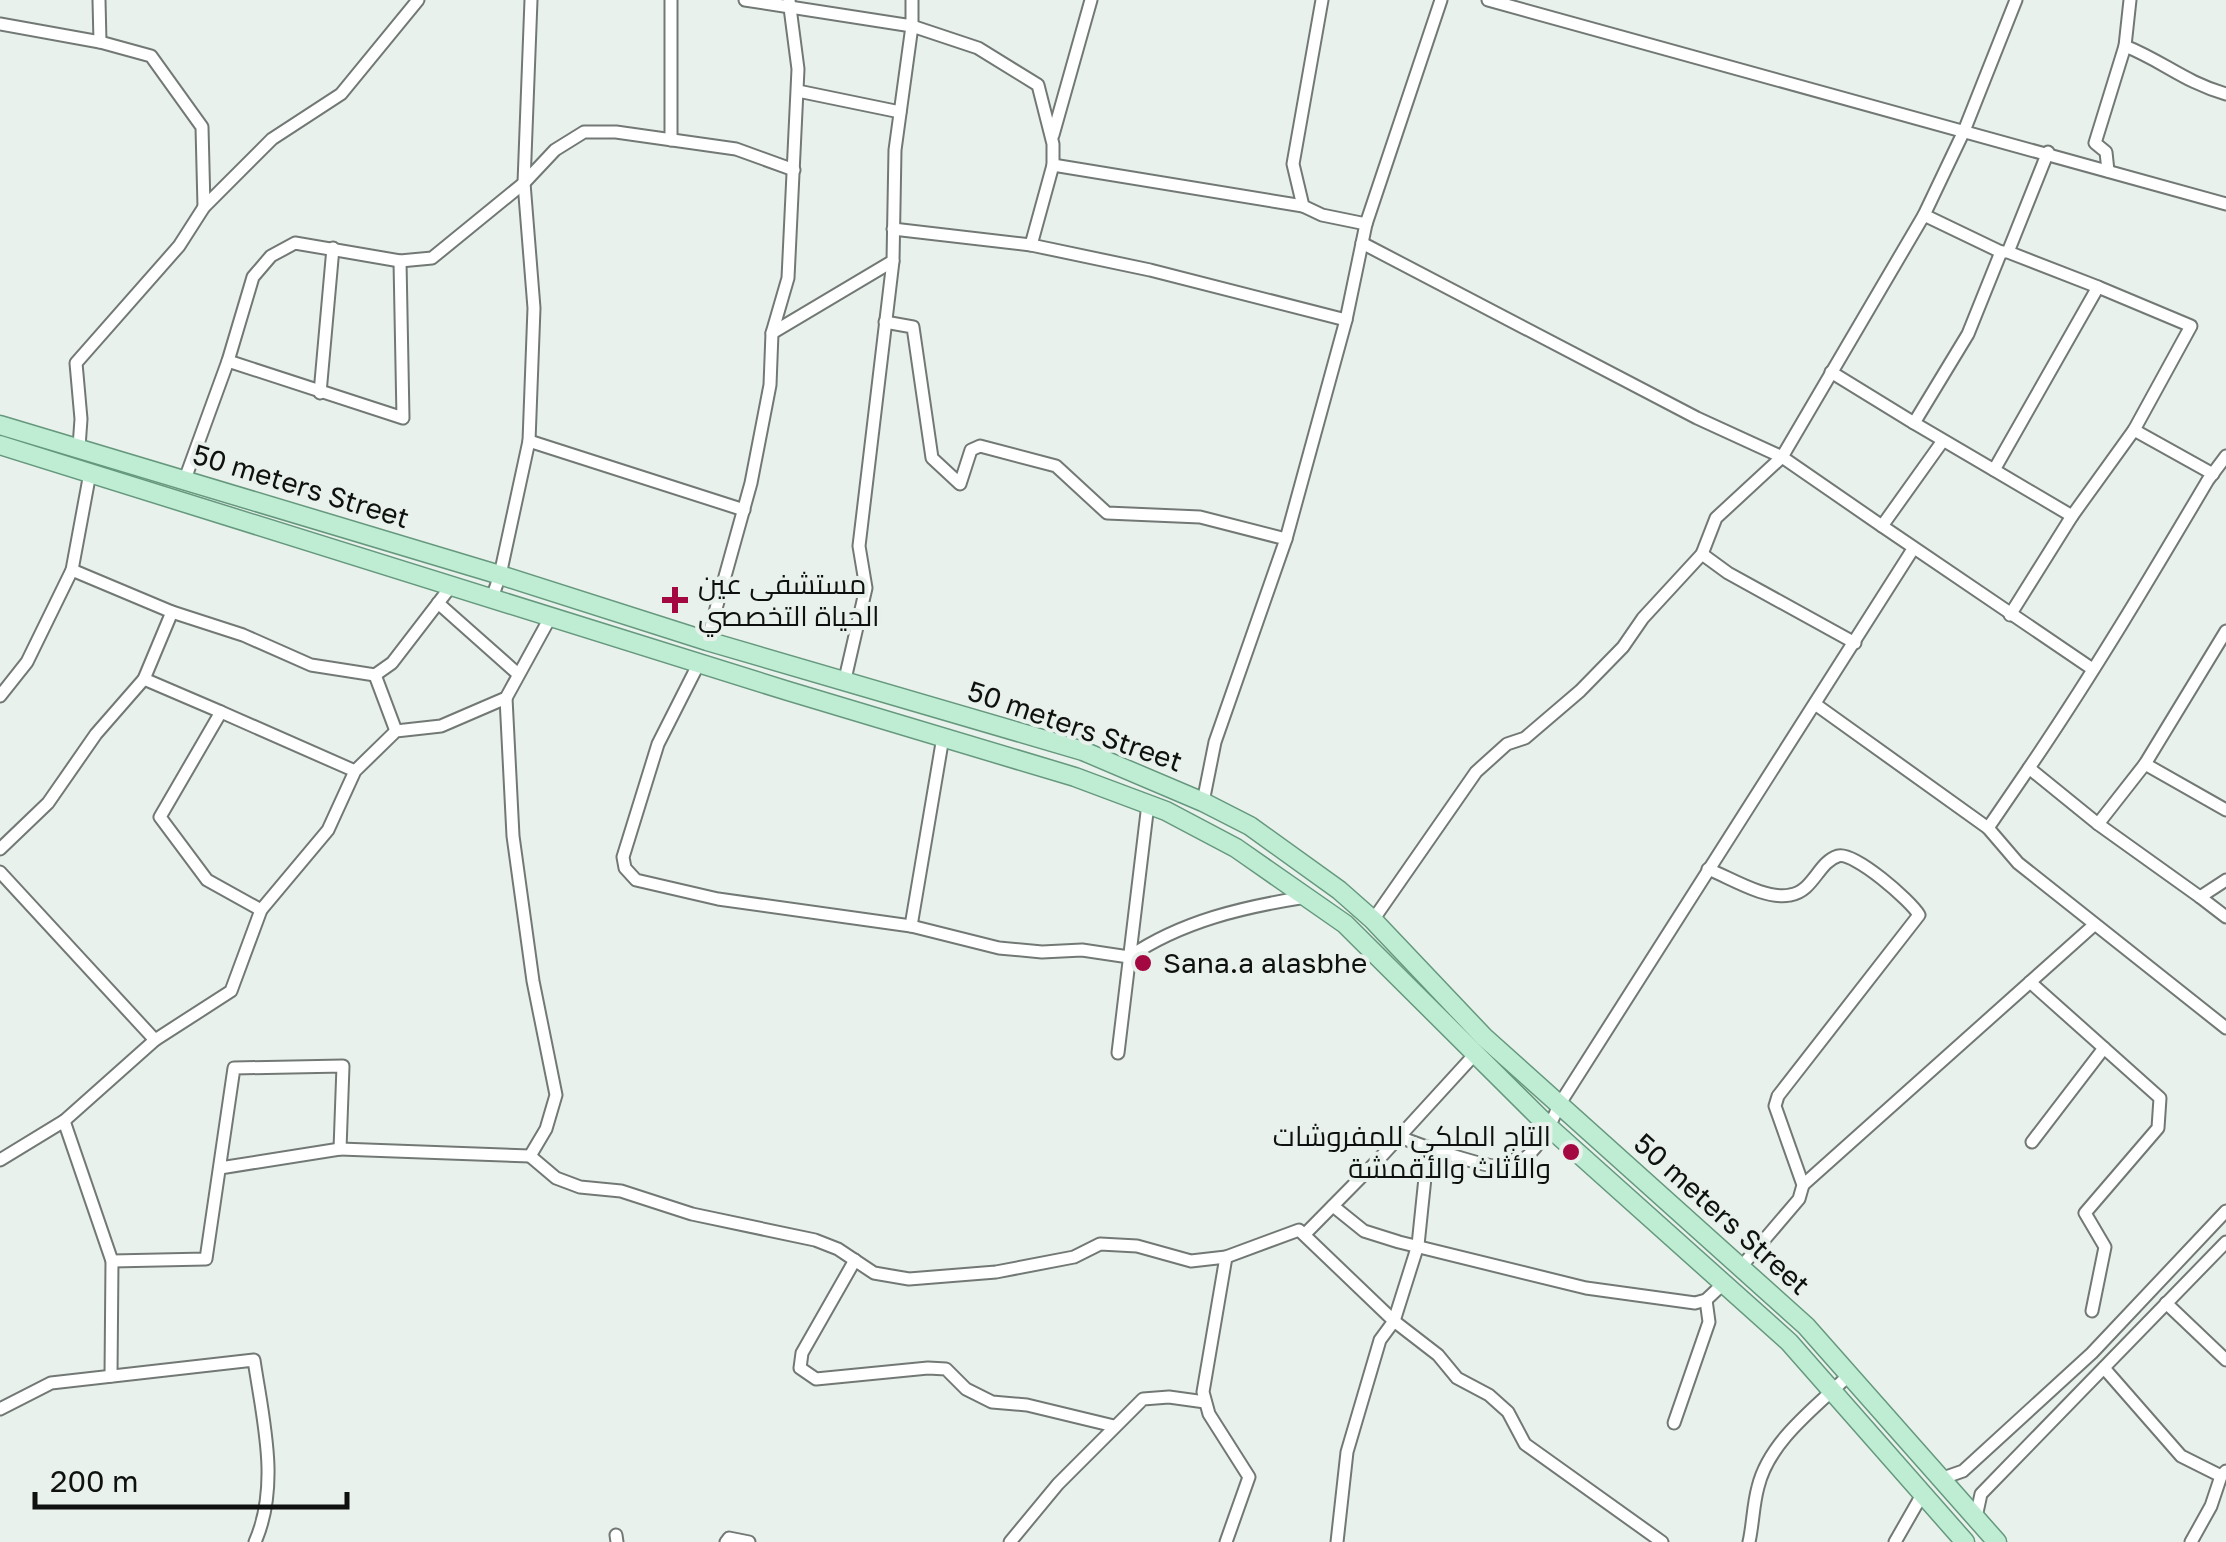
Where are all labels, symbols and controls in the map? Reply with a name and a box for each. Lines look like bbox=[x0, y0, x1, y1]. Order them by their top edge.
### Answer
street label: 50 meters Street bbox=[189, 437, 413, 534]
place label: مستشفى عين الحياة التخصصي bbox=[698, 567, 880, 637]
marker: مستشفى عين الحياة التخصصي bbox=[662, 587, 688, 613]
street label: 50 meters Street bbox=[964, 673, 1187, 778]
place label: Sana.a alasbhe bbox=[1163, 946, 1367, 979]
marker: Sana.a alasbhe bbox=[1132, 952, 1154, 974]
place label: التاج الملكي للمفروشات والأثاث والأقمشة bbox=[1273, 1119, 1551, 1184]
street label: 50 meters Street bbox=[1628, 1126, 1817, 1301]
marker: التاج الملكي للمفروشات والأثاث والأقمشة bbox=[1560, 1141, 1582, 1163]
scale bar bbox=[35, 1447, 348, 1509]
text: 200 m bbox=[50, 1463, 139, 1499]

